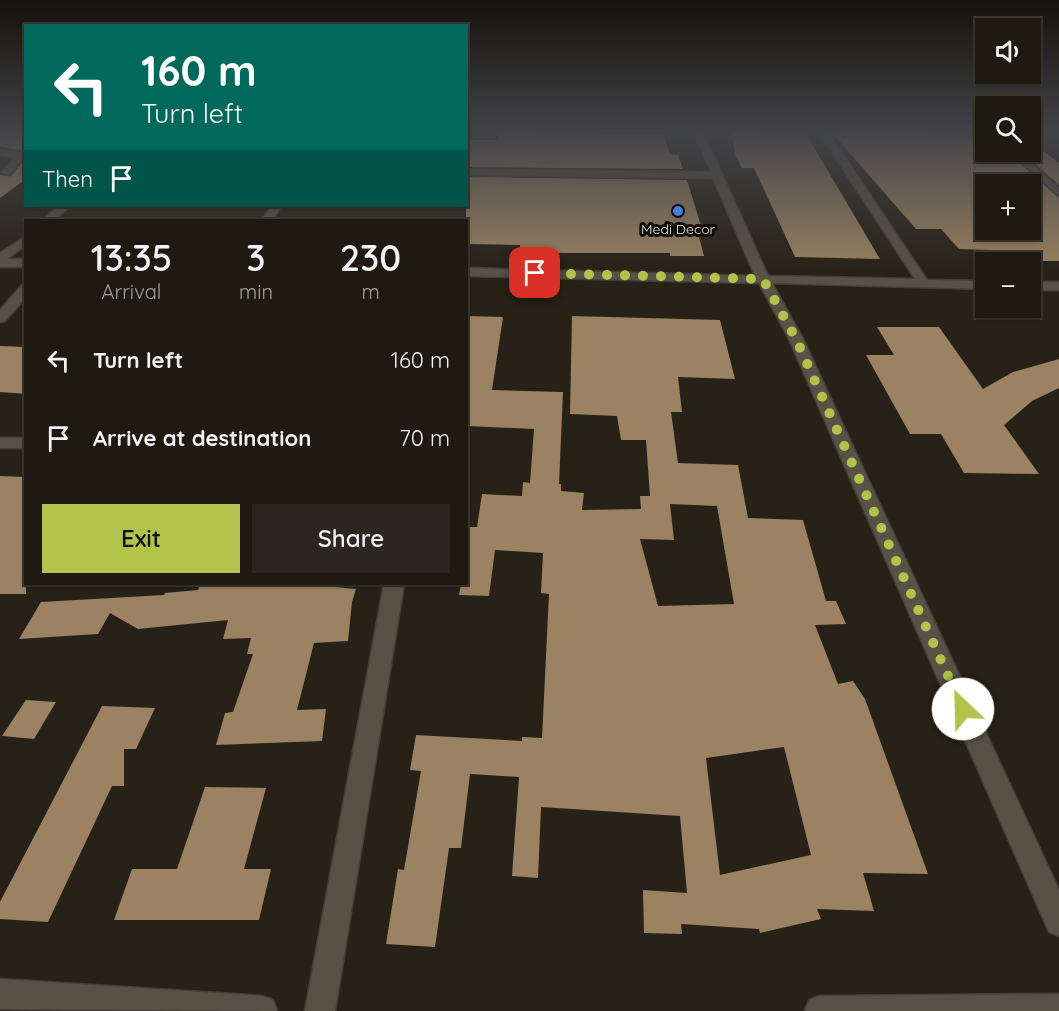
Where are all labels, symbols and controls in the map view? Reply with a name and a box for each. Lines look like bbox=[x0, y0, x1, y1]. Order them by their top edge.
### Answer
map controls bbox=[975, 18, 1041, 318]
button: sound bbox=[975, 18, 1041, 84]
text: 160 m bbox=[141, 44, 257, 97]
icon: left bbox=[42, 48, 120, 126]
text: Turn left bbox=[141, 96, 243, 130]
button: search bbox=[975, 96, 1041, 162]
icon: arrive bbox=[105, 162, 138, 195]
text: Then bbox=[42, 165, 93, 193]
button: + bbox=[975, 174, 1041, 240]
marker: Medi Decor bbox=[671, 204, 685, 218]
place label: Medi Decor bbox=[641, 220, 716, 238]
text: 13:35 bbox=[91, 235, 172, 280]
text: 3 bbox=[246, 235, 266, 280]
text: 230 bbox=[340, 235, 401, 280]
pin bbox=[509, 247, 560, 298]
button: − bbox=[975, 252, 1041, 318]
icon: arrive bbox=[518, 256, 551, 289]
text: Arrival bbox=[102, 279, 161, 304]
text: min bbox=[239, 279, 273, 304]
text: m bbox=[361, 279, 380, 304]
icon: left bbox=[42, 344, 75, 377]
text: Turn left bbox=[93, 346, 183, 374]
text: 160 m bbox=[391, 346, 450, 374]
icon: arrive bbox=[42, 422, 75, 455]
text: Arrive at destination bbox=[93, 424, 311, 452]
text: 70 m bbox=[400, 424, 450, 452]
button: Exit bbox=[42, 504, 240, 573]
button: Share bbox=[252, 504, 450, 573]
position arrow bbox=[931, 677, 995, 741]

